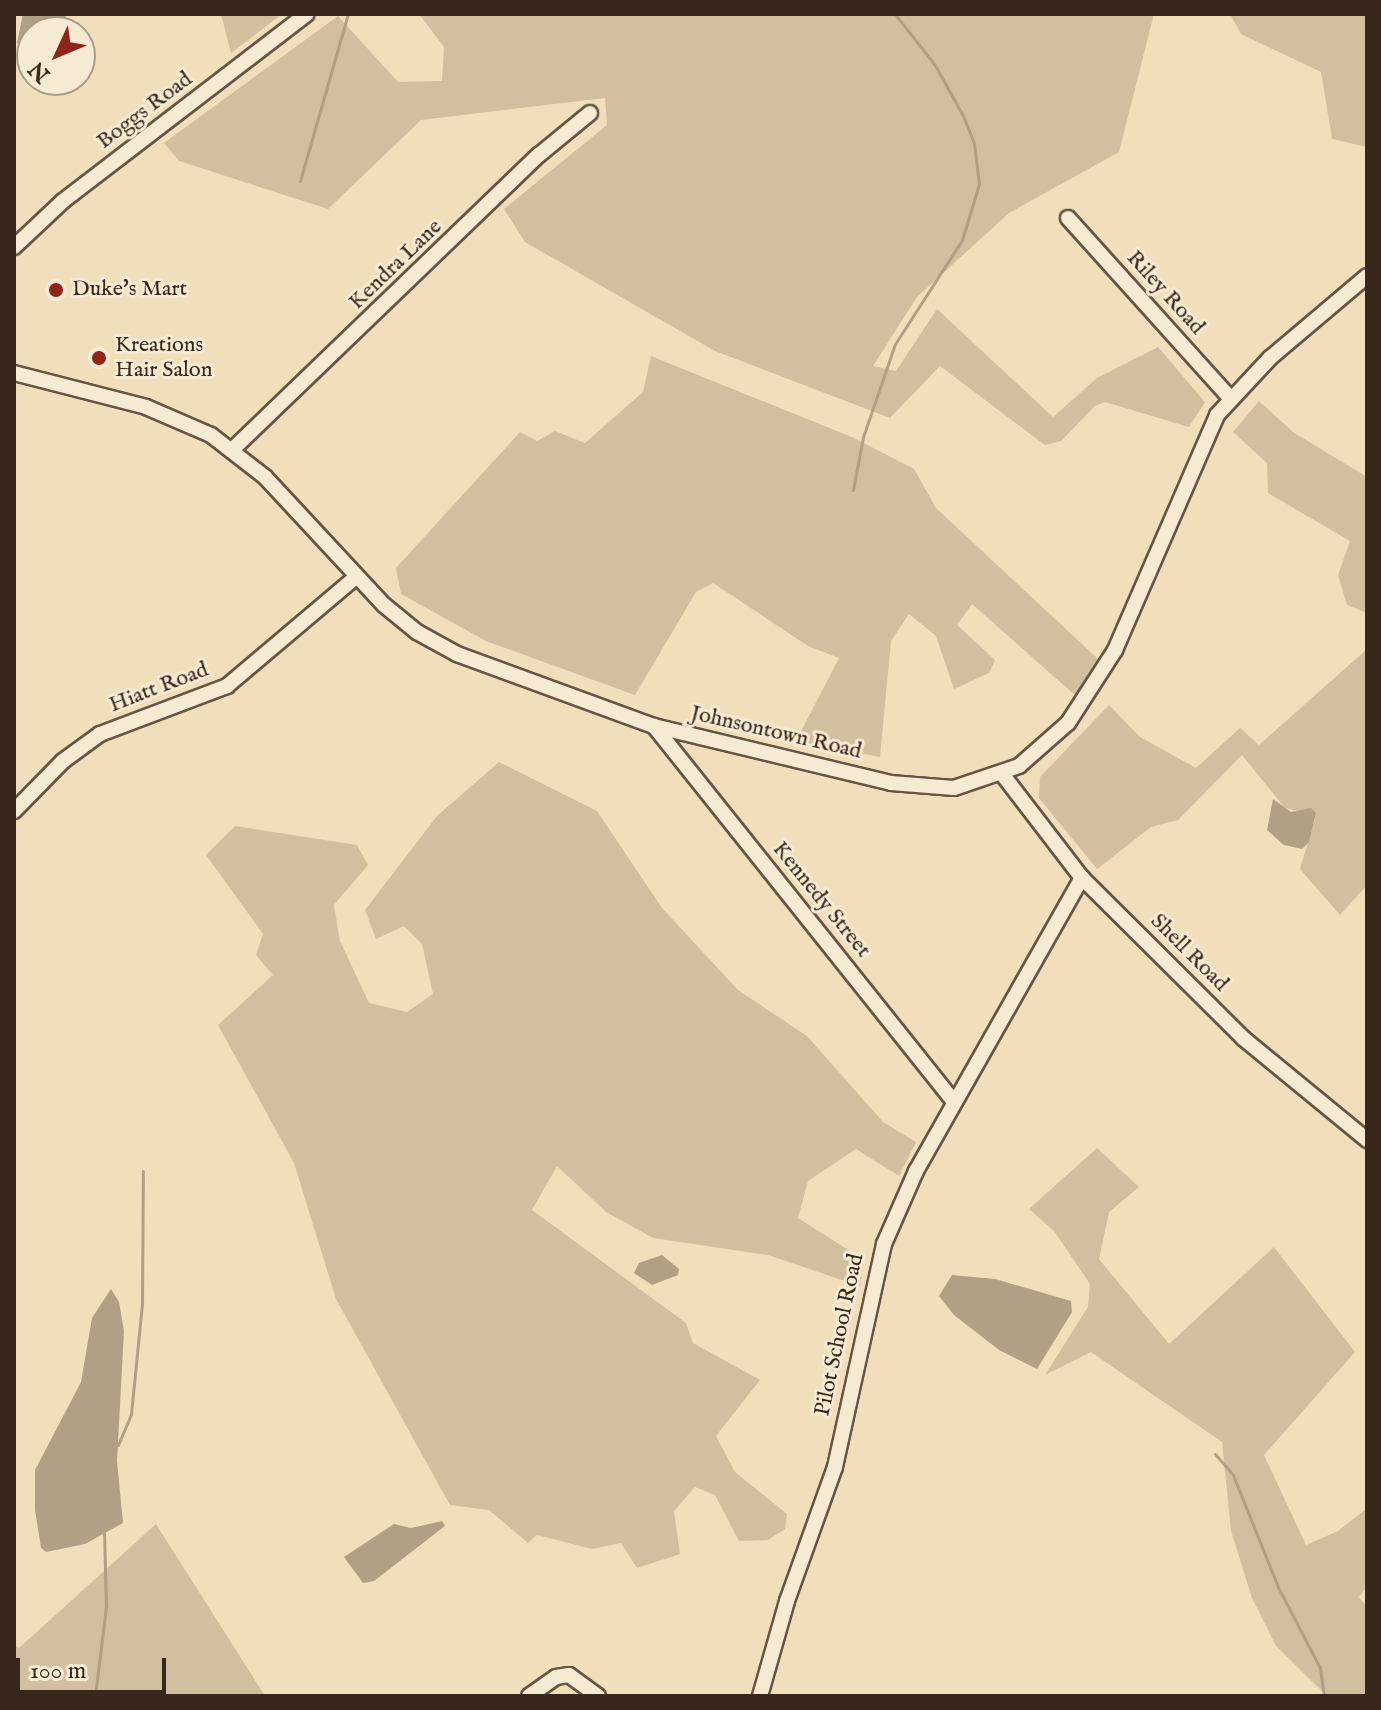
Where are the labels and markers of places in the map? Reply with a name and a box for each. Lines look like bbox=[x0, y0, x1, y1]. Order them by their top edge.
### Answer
place label: Duke's Mart bbox=[72, 277, 187, 303]
marker: Duke's Mart bbox=[47, 281, 65, 299]
place label: Kreations Hair Salon bbox=[115, 332, 212, 384]
marker: Kreations Hair Salon bbox=[90, 349, 108, 367]

